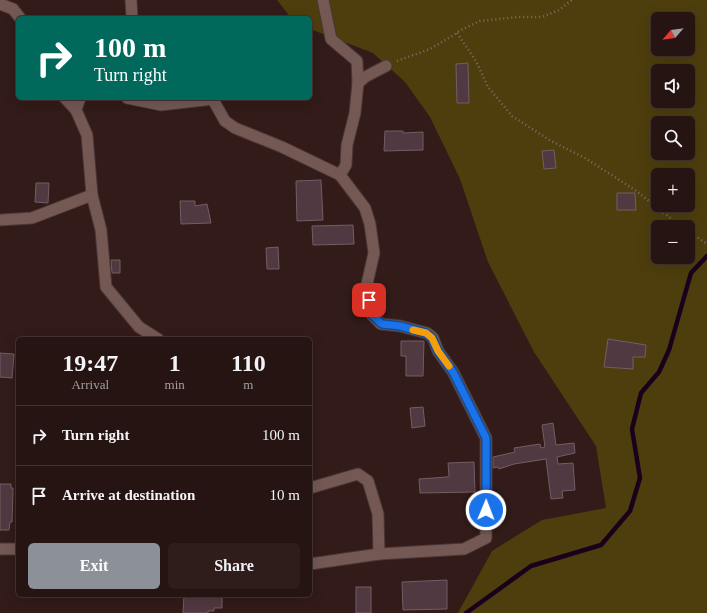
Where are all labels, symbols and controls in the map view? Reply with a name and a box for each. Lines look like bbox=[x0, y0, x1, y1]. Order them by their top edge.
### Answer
north arrow bbox=[651, 12, 695, 56]
map controls bbox=[651, 12, 695, 264]
icon: right bbox=[28, 32, 80, 84]
text: 100 m bbox=[94, 32, 166, 63]
button: sound bbox=[651, 64, 695, 108]
text: Turn right bbox=[94, 65, 167, 85]
button: search bbox=[651, 116, 695, 160]
button: + bbox=[651, 168, 695, 212]
button: − bbox=[651, 220, 695, 264]
pin bbox=[352, 283, 386, 317]
icon: arrive bbox=[358, 289, 380, 311]
text: 19:47 bbox=[62, 350, 118, 376]
text: 1 bbox=[169, 350, 181, 376]
text: 110 bbox=[231, 350, 266, 376]
text: Arrival bbox=[71, 377, 109, 392]
text: min bbox=[165, 377, 185, 392]
text: m bbox=[243, 377, 253, 392]
icon: right bbox=[28, 425, 50, 447]
text: Turn right bbox=[62, 427, 129, 443]
text: 100 m bbox=[262, 427, 300, 443]
icon: arrive bbox=[28, 485, 50, 507]
text: Arrive at destination bbox=[62, 487, 195, 503]
text: 10 m bbox=[270, 487, 300, 503]
position arrow bbox=[465, 489, 507, 531]
button: Exit bbox=[28, 543, 160, 589]
button: Share bbox=[168, 543, 300, 589]

